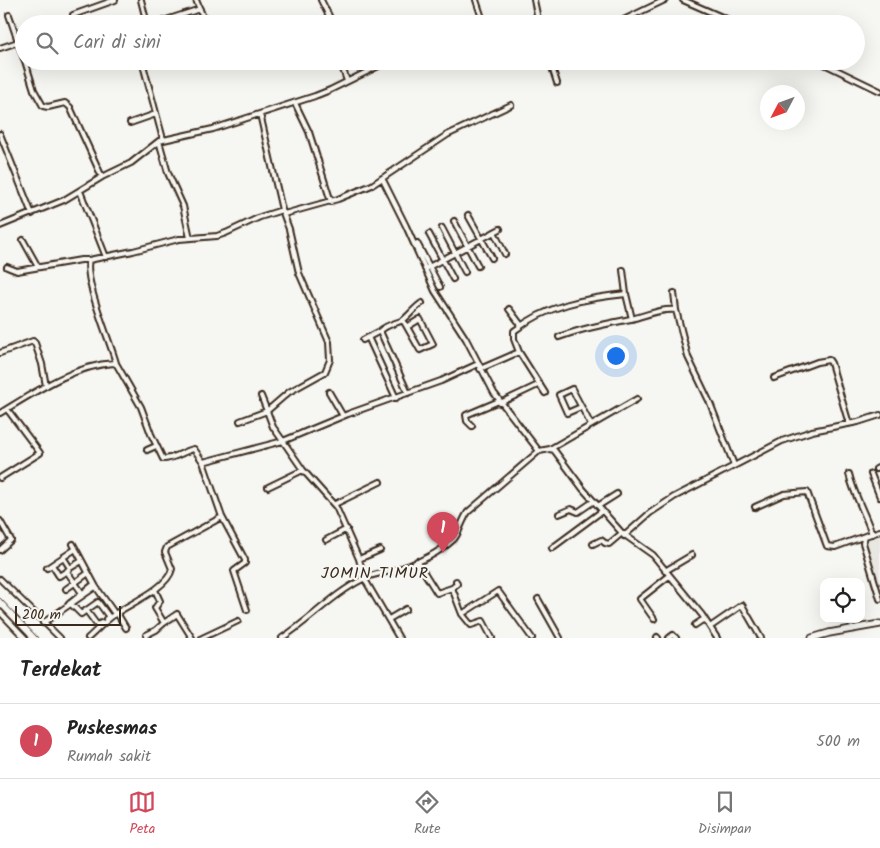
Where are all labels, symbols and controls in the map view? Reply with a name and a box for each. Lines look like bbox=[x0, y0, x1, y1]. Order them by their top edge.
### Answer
search box bbox=[15, 15, 865, 70]
text: Cari di sini bbox=[73, 28, 161, 58]
icon: search bbox=[33, 29, 61, 57]
north arrow bbox=[760, 85, 805, 130]
your location bbox=[603, 343, 629, 369]
pin: 1 bbox=[427, 512, 459, 553]
district label: JOMIN TIMUR bbox=[321, 561, 429, 586]
map controls bbox=[820, 578, 865, 623]
button: locate bbox=[820, 578, 865, 623]
scale bar bbox=[15, 603, 121, 626]
text: 200 m bbox=[22, 604, 61, 626]
text: Terdekat bbox=[20, 654, 101, 687]
text: Puskesmas bbox=[67, 714, 157, 744]
text: 1 bbox=[34, 729, 38, 754]
text: 500 m bbox=[816, 729, 860, 754]
text: Rumah sakit bbox=[67, 744, 151, 769]
tab: Peta bbox=[128, 788, 156, 840]
tab: Rute bbox=[413, 788, 441, 840]
tab: Disimpan bbox=[698, 788, 752, 840]

